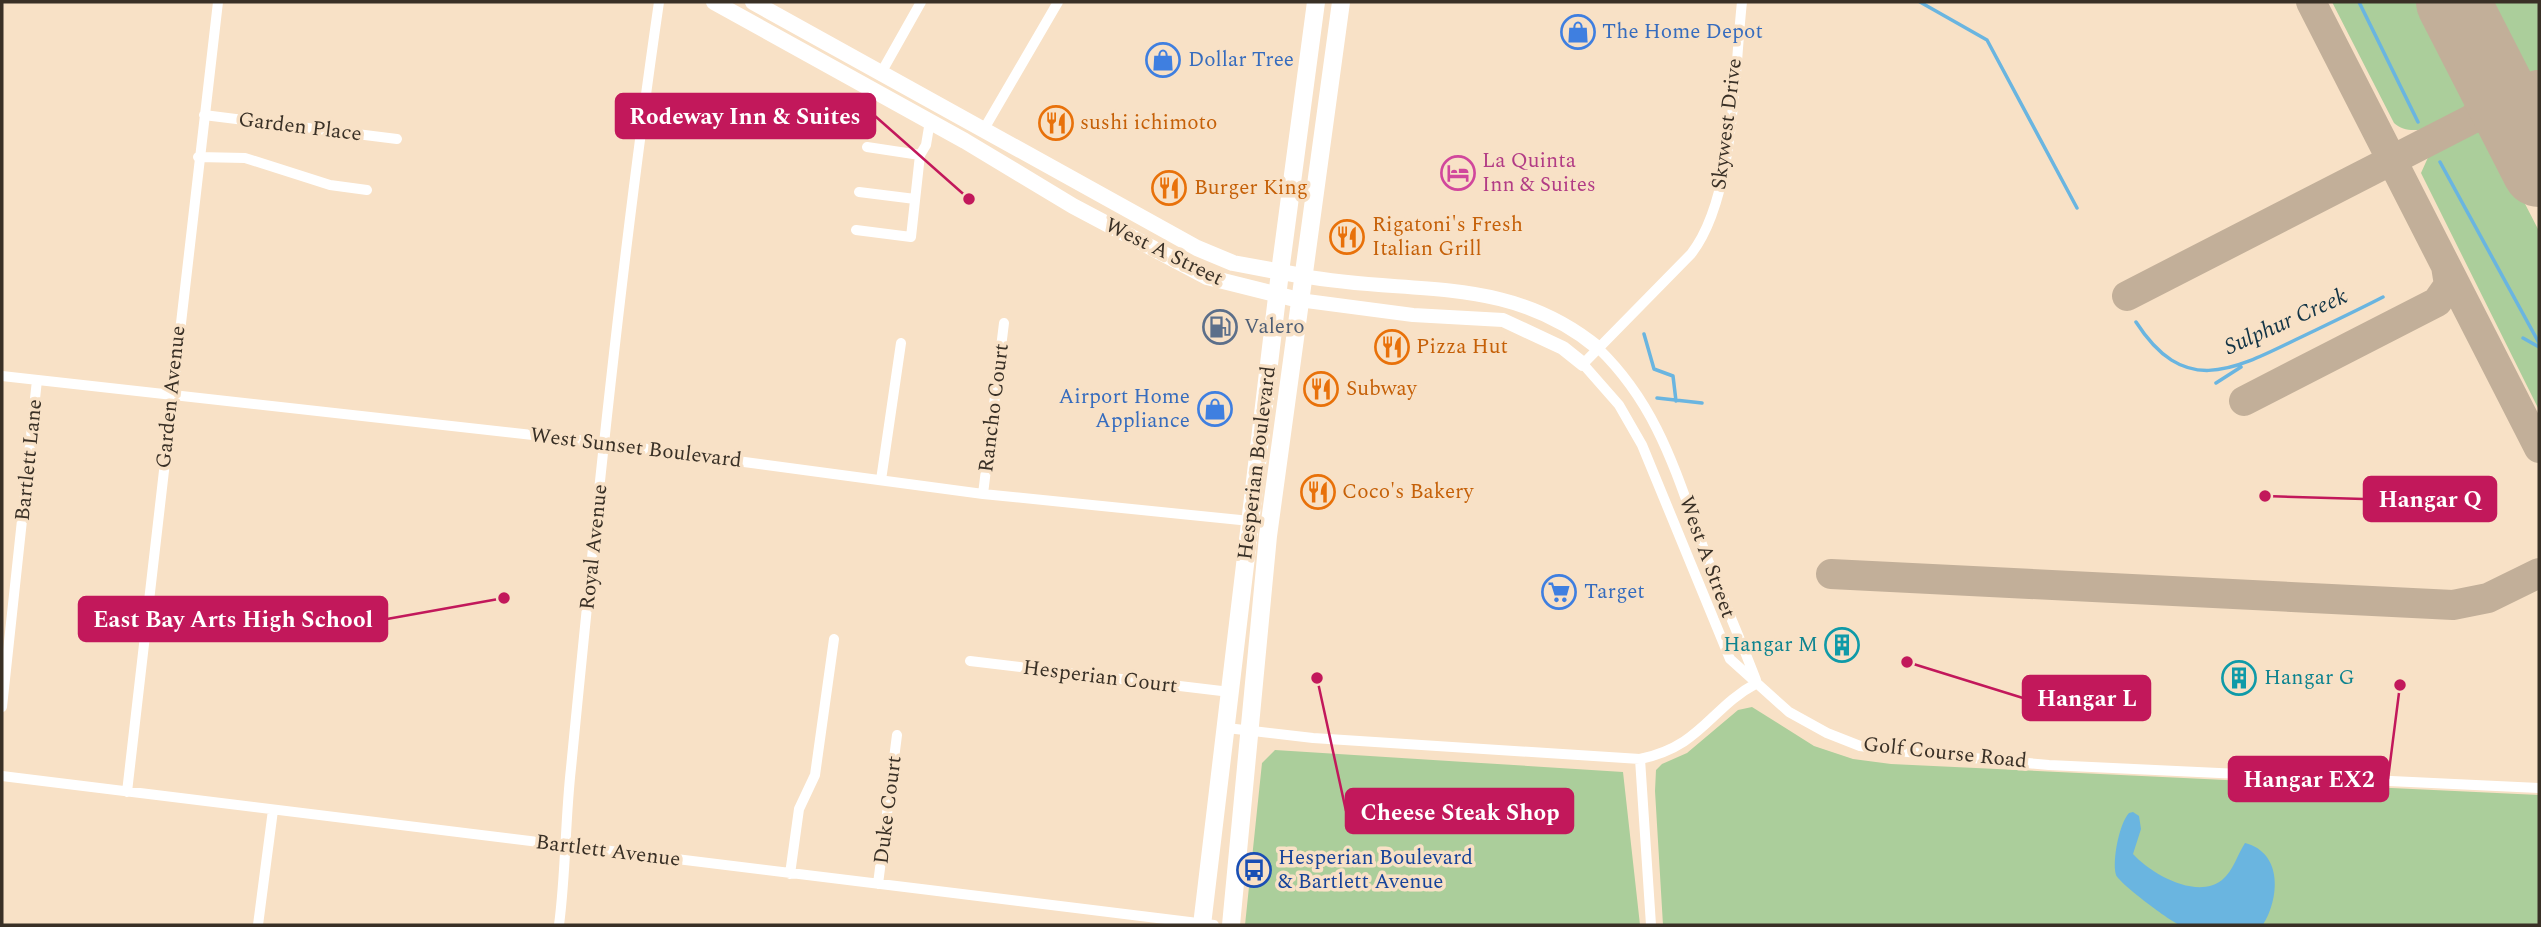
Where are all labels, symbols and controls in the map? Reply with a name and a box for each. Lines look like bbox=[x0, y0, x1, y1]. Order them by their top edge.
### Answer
shop icon: The Home Depot bbox=[1559, 13, 1597, 51]
place label: The Home Depot bbox=[1602, 16, 1763, 48]
shop icon: Dollar Tree bbox=[1144, 41, 1182, 79]
place label: Dollar Tree bbox=[1188, 44, 1294, 76]
street label: Skywest Drive bbox=[1703, 57, 1751, 191]
callout: Rodeway Inn & Suites bbox=[616, 94, 875, 138]
text: Rodeway Inn & Suites bbox=[629, 100, 861, 135]
street label: Garden Place bbox=[236, 104, 364, 150]
restaurant icon: sushi ichimoto bbox=[1037, 104, 1075, 142]
place label: sushi ichimoto bbox=[1080, 107, 1217, 139]
place label: La Quinta Inn & Suites bbox=[1482, 145, 1596, 201]
hotel icon: La Quinta Inn & Suites bbox=[1439, 154, 1477, 192]
restaurant icon: Burger King bbox=[1150, 169, 1188, 207]
place label: Burger King bbox=[1194, 172, 1308, 204]
place label: Rigatoni's Fresh Italian Grill bbox=[1372, 209, 1523, 265]
street label: West A Street bbox=[1099, 210, 1229, 294]
restaurant icon: Rigatoni's Fresh Italian Grill bbox=[1328, 218, 1366, 256]
water label: Sulphur Creek bbox=[2219, 279, 2354, 365]
fuel station icon: Valero bbox=[1201, 308, 1239, 346]
place label: Valero bbox=[1244, 311, 1305, 343]
street label: Garden Avenue bbox=[148, 324, 194, 470]
restaurant icon: Pizza Hut bbox=[1373, 328, 1411, 366]
place label: Pizza Hut bbox=[1416, 331, 1508, 363]
street label: Rancho Court bbox=[970, 342, 1018, 474]
street label: Hesperian Boulevard bbox=[1229, 364, 1285, 562]
restaurant icon: Subway bbox=[1302, 370, 1340, 408]
place label: Subway bbox=[1346, 373, 1418, 405]
place label: Airport Home Appliance bbox=[1058, 381, 1190, 437]
shop icon: Airport Home Appliance bbox=[1196, 390, 1234, 428]
street label: Bartlett Lane bbox=[7, 398, 51, 522]
street label: West Sunset Boulevard bbox=[528, 419, 744, 477]
restaurant icon: Coco's Bakery bbox=[1299, 473, 1337, 511]
place label: Coco's Bakery bbox=[1342, 476, 1474, 508]
callout: Hangar Q bbox=[2364, 477, 2496, 521]
street label: Royal Avenue bbox=[571, 483, 617, 611]
text: Hangar Q bbox=[2378, 483, 2482, 518]
street label: West A Street bbox=[1670, 491, 1744, 623]
supermarket icon: Target bbox=[1540, 573, 1578, 611]
place label: Target bbox=[1584, 576, 1645, 608]
callout: East Bay Arts High School bbox=[79, 597, 387, 641]
text: East Bay Arts High School bbox=[93, 603, 373, 638]
building icon: Hangar M bbox=[1823, 626, 1861, 664]
place label: Hangar M bbox=[1723, 629, 1818, 661]
street label: Hesperian Court bbox=[1021, 652, 1179, 702]
building icon: Hangar G bbox=[2220, 659, 2258, 697]
place label: Hangar G bbox=[2264, 662, 2355, 694]
callout: Hangar L bbox=[2023, 676, 2150, 720]
text: Hangar L bbox=[2037, 682, 2137, 717]
street label: Golf Course Road bbox=[1861, 728, 2029, 778]
street label: Duke Court bbox=[865, 754, 911, 866]
callout: Hangar EX2 bbox=[2229, 757, 2388, 801]
text: Hangar EX2 bbox=[2243, 763, 2375, 798]
callout: Cheese Steak Shop bbox=[1346, 789, 1573, 833]
text: Cheese Steak Shop bbox=[1360, 796, 1560, 831]
street label: Bartlett Avenue bbox=[534, 826, 682, 876]
place label: Hesperian Boulevard & Bartlett Avenue bbox=[1278, 842, 1473, 898]
bus stop icon: Hesperian Boulevard & Bartlett Avenue bbox=[1235, 851, 1273, 889]

